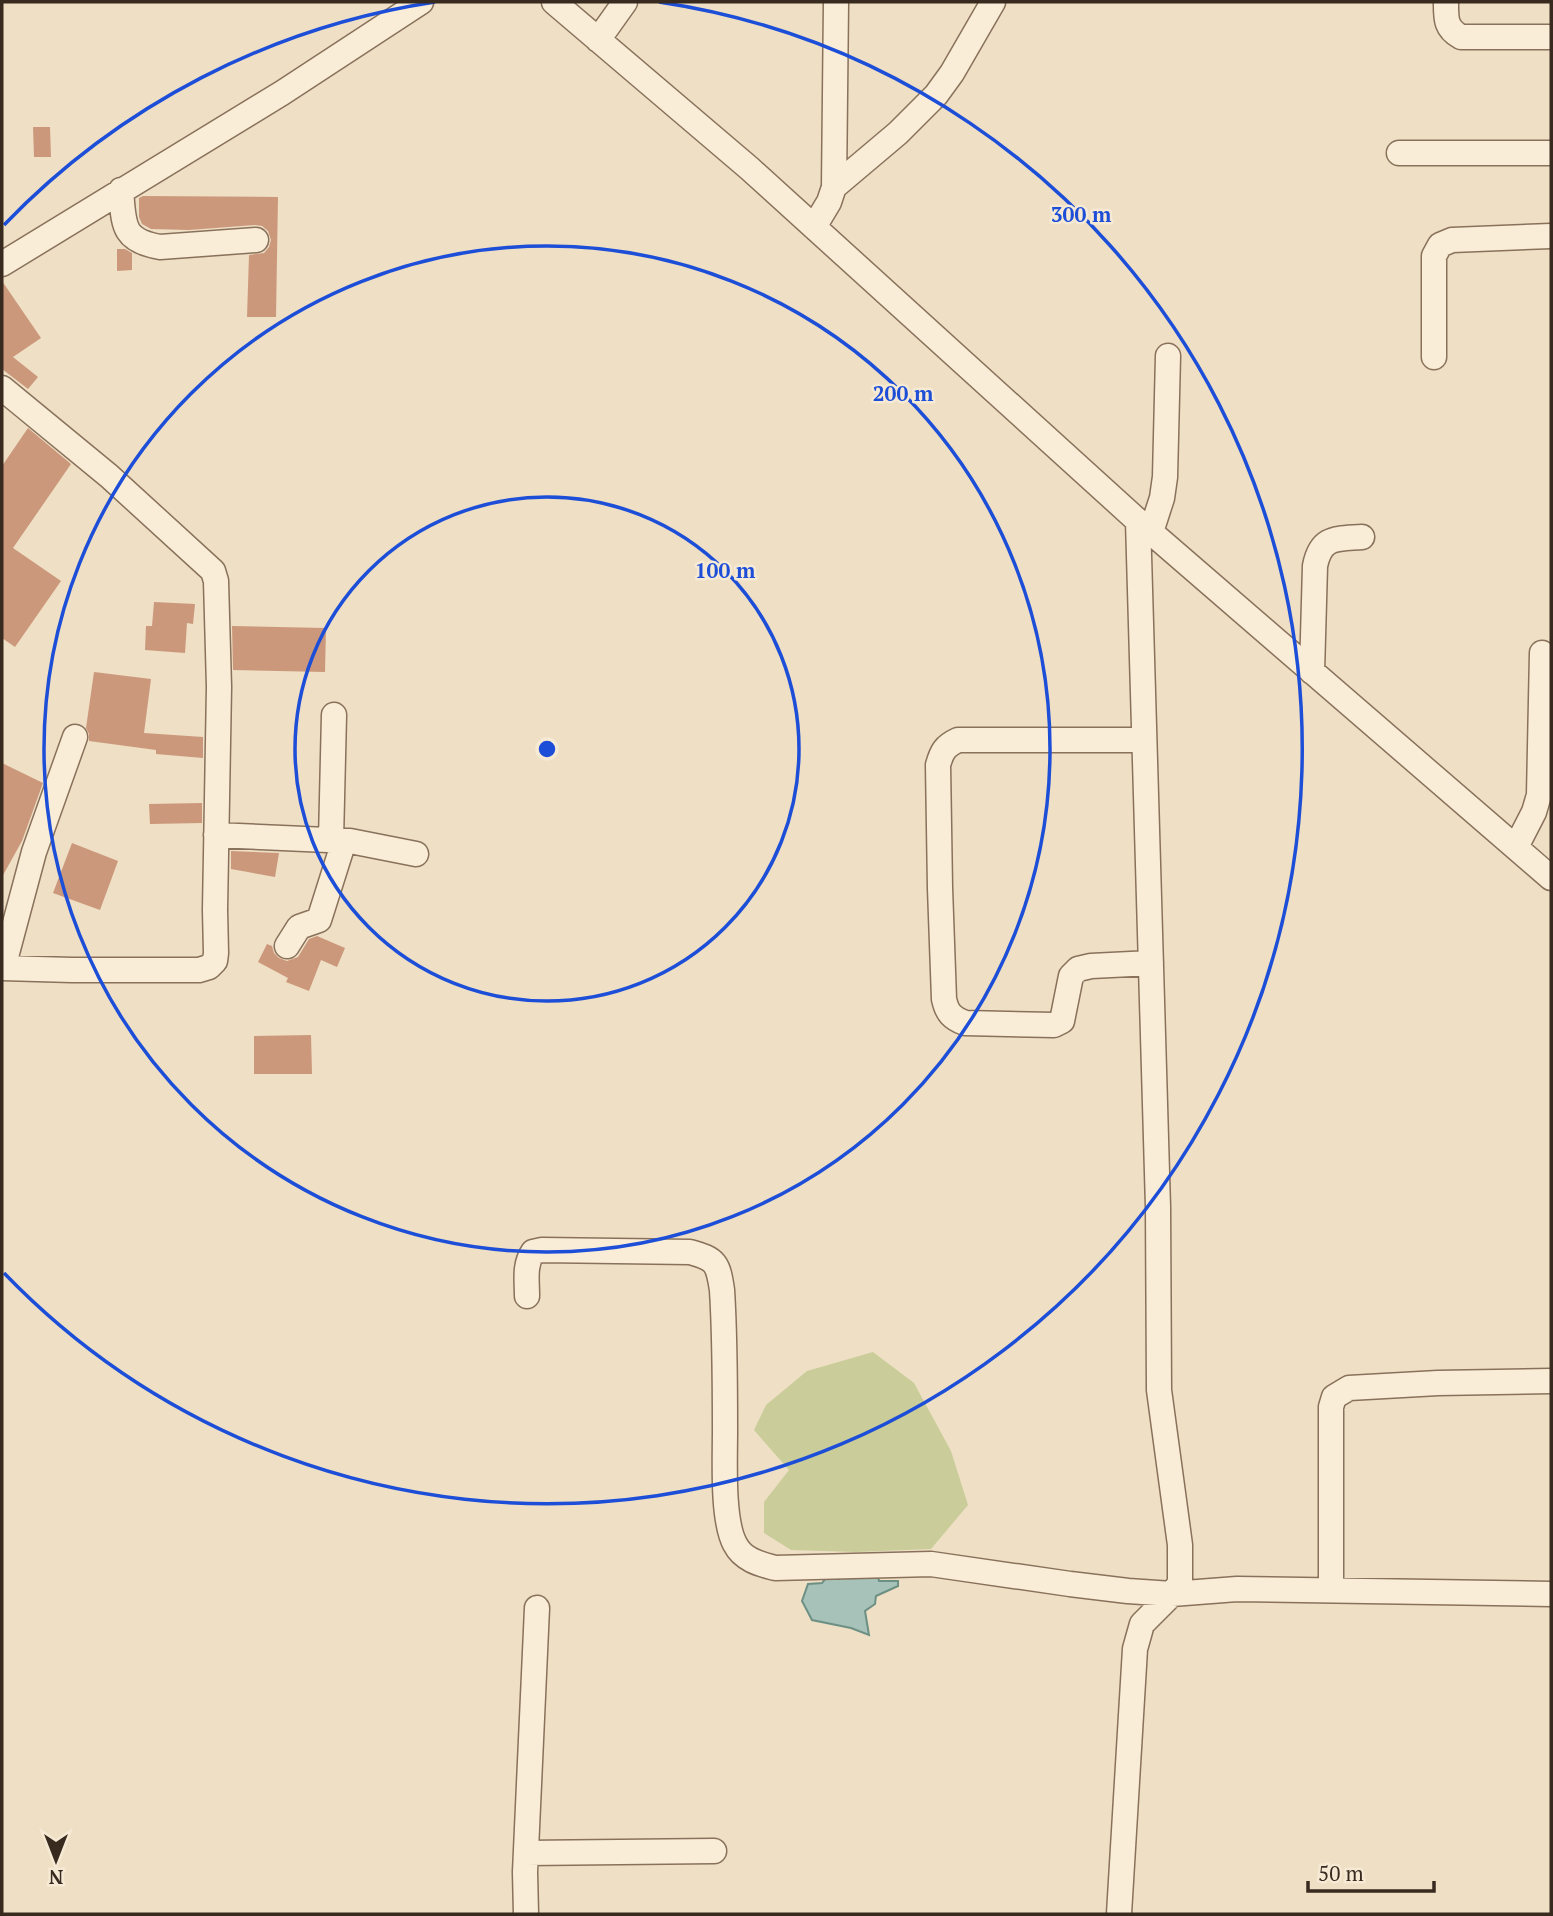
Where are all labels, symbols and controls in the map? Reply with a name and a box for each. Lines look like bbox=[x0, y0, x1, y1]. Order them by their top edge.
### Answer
text: 300 m bbox=[1051, 200, 1112, 228]
text: 200 m bbox=[873, 379, 934, 407]
text: 100 m bbox=[695, 556, 756, 584]
centre of rings bbox=[535, 737, 559, 761]
north arrow bbox=[21, 1825, 91, 1895]
scale bar bbox=[1308, 1850, 1434, 1894]
text: 50 m bbox=[1318, 1859, 1364, 1887]
text: N bbox=[48, 1865, 63, 1890]

